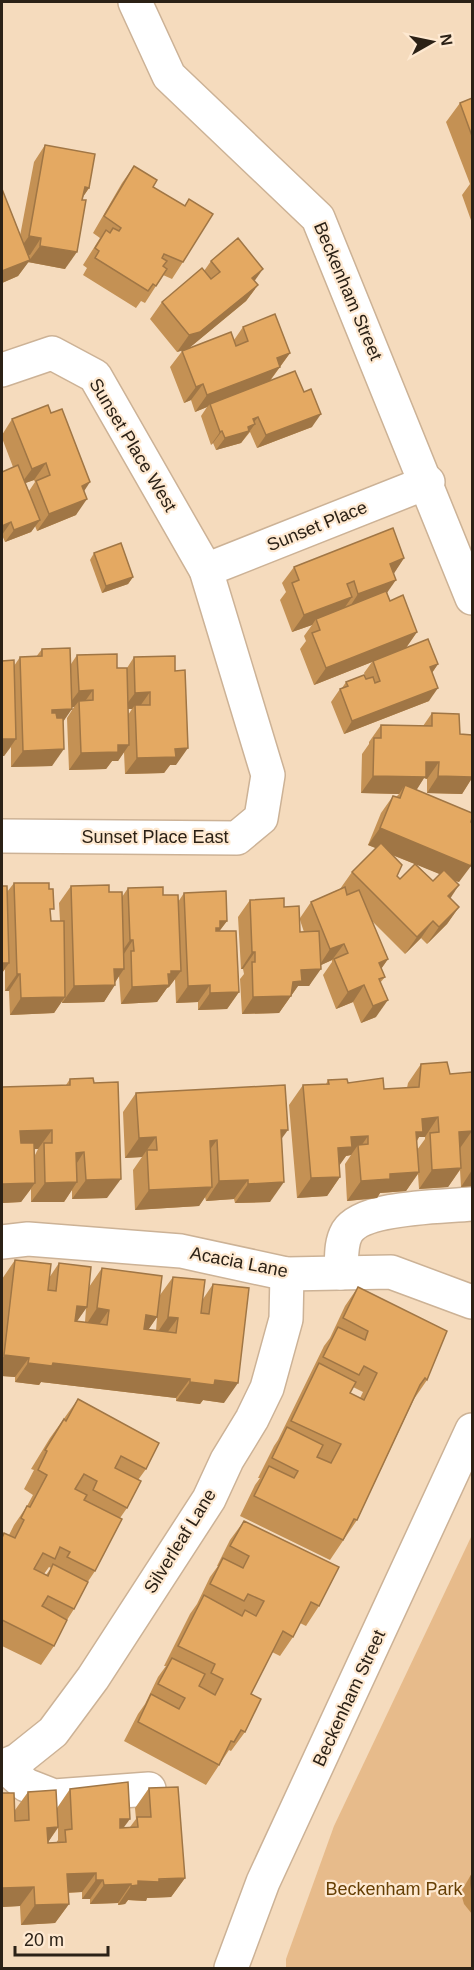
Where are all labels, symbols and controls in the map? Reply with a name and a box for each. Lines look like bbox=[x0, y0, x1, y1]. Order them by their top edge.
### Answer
north arrow bbox=[402, 12, 462, 72]
text: N bbox=[437, 33, 456, 47]
street label: Beckenham Street bbox=[310, 219, 386, 363]
street label: Sunset Place West bbox=[85, 375, 181, 515]
street label: Sunset Place bbox=[264, 497, 370, 555]
street label: Sunset Place East bbox=[81, 827, 229, 847]
street label: Acacia Lane bbox=[188, 1243, 290, 1281]
street label: Silverleaf Lane bbox=[140, 1485, 220, 1597]
street label: Beckenham Street bbox=[309, 1627, 389, 1769]
park label: Beckenham Park bbox=[325, 1879, 464, 1899]
scale bar bbox=[15, 1919, 108, 1957]
text: 20 m bbox=[24, 1930, 64, 1950]

